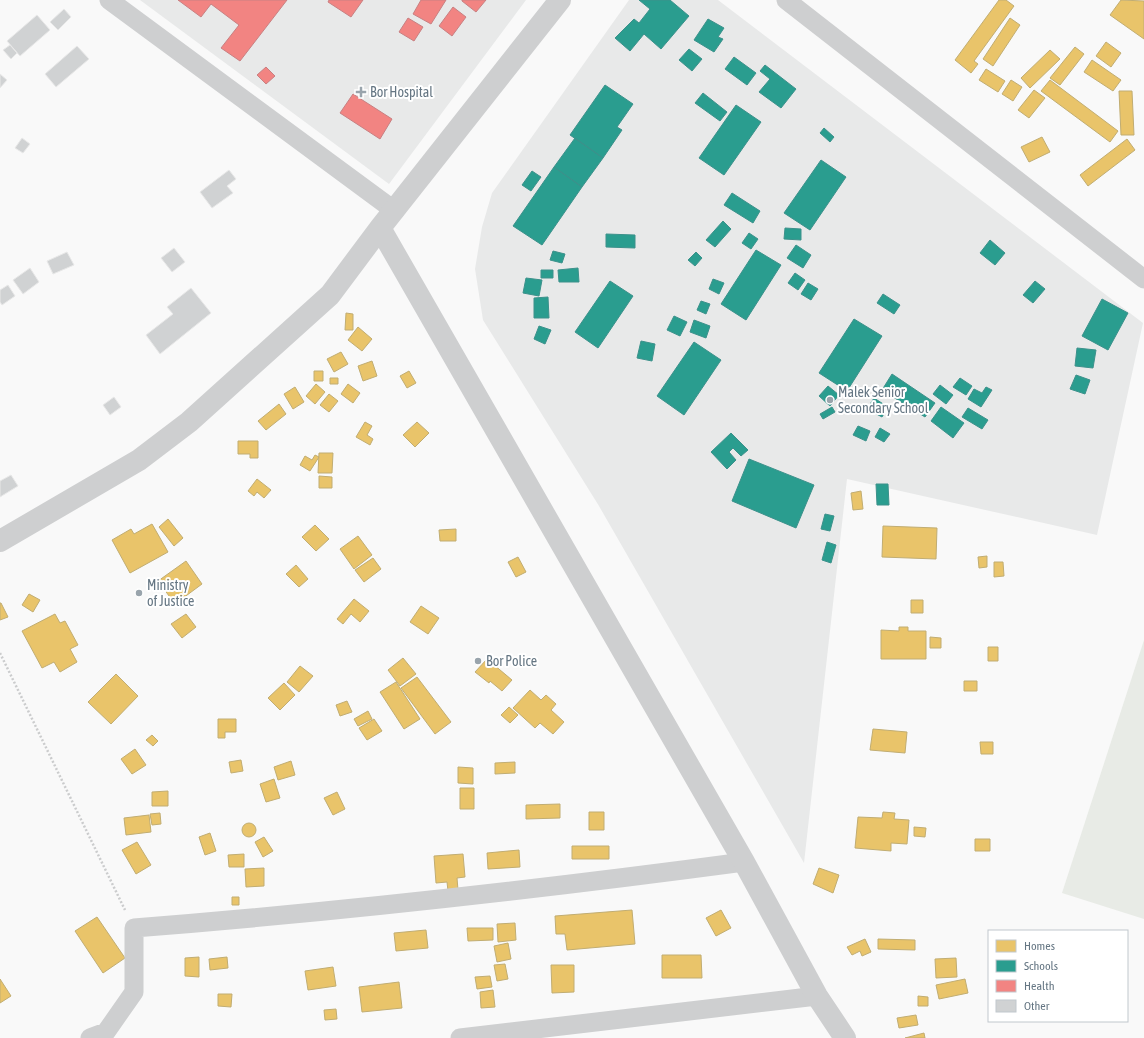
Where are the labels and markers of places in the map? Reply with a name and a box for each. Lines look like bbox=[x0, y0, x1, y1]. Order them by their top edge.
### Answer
place label: Bor Hospital bbox=[370, 84, 433, 100]
marker: Bor Hospital bbox=[355, 86, 367, 98]
place label: Malek Senior Secondary School bbox=[838, 384, 929, 416]
marker: Malek Senior Secondary School bbox=[825, 395, 835, 405]
place label: Ministry of Justice bbox=[147, 577, 194, 609]
marker: Ministry of Justice bbox=[134, 588, 144, 598]
place label: Bor Police bbox=[486, 653, 537, 669]
marker: Bor Police bbox=[473, 656, 483, 666]

